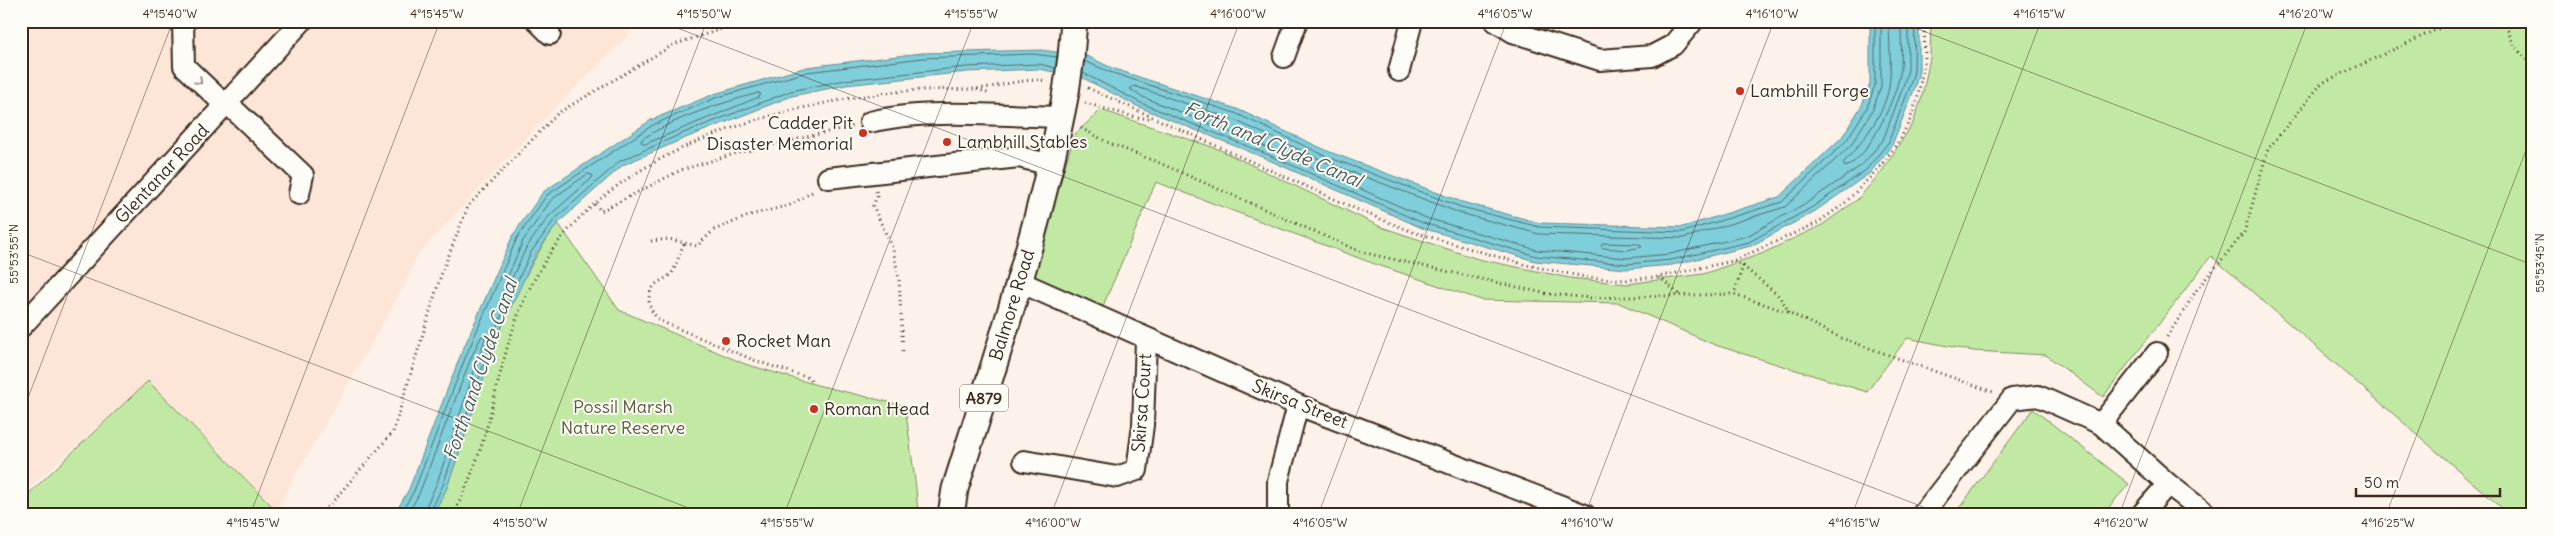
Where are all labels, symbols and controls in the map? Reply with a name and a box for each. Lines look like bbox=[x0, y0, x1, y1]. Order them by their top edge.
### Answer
text: 4°15'40"W bbox=[143, 6, 197, 21]
text: 4°15'45"W bbox=[410, 6, 464, 21]
text: 4°15'50"W bbox=[677, 6, 731, 21]
text: 4°15'55"W bbox=[944, 6, 998, 21]
text: 4°16'00"W bbox=[1210, 6, 1266, 21]
text: 4°16'05"W bbox=[1478, 6, 1532, 21]
text: 4°16'10"W bbox=[1746, 6, 1798, 21]
text: 4°16'15"W bbox=[2013, 6, 2065, 21]
text: 4°16'20"W bbox=[2279, 6, 2333, 21]
one-way arrow bbox=[193, 75, 202, 84]
place label: Lambhill Forge bbox=[1750, 79, 1869, 102]
marker: Lambhill Forge bbox=[1734, 85, 1746, 97]
water label: Forth and Clyde Canal bbox=[1181, 96, 1368, 193]
place label: Cadder Pit Disaster Memorial bbox=[707, 111, 853, 155]
street label: Glentanar Road bbox=[110, 119, 214, 228]
marker: Cadder Pit Disaster Memorial bbox=[857, 127, 869, 139]
place label: Lambhill Stables bbox=[957, 130, 1087, 153]
marker: Lambhill Stables bbox=[941, 136, 953, 148]
text: 55°53'55"N bbox=[6, 224, 21, 284]
text: 55°53'45"N bbox=[2532, 233, 2547, 293]
street label: Balmore Road bbox=[984, 246, 1039, 363]
water label: Forth and Clyde Canal bbox=[438, 272, 523, 463]
place label: Rocket Man bbox=[736, 329, 831, 352]
marker: Rocket Man bbox=[720, 335, 732, 347]
street label: Skirsa Court bbox=[1127, 353, 1156, 453]
street label: Skirsa Street bbox=[1249, 374, 1351, 433]
road number: A879 bbox=[960, 384, 1008, 412]
park label: Possil Marsh Nature Reserve bbox=[561, 395, 685, 439]
place label: Roman Head bbox=[824, 397, 930, 420]
marker: Roman Head bbox=[808, 403, 820, 415]
scale bar bbox=[2356, 466, 2500, 498]
text: 50 m bbox=[2364, 473, 2399, 492]
text: 4°15'45"W bbox=[226, 515, 280, 530]
text: 4°15'50"W bbox=[493, 515, 547, 530]
text: 4°15'55"W bbox=[760, 515, 814, 530]
text: 4°16'00"W bbox=[1025, 515, 1081, 530]
text: 4°16'05"W bbox=[1293, 515, 1347, 530]
text: 4°16'10"W bbox=[1561, 515, 1613, 530]
text: 4°16'15"W bbox=[1828, 515, 1880, 530]
text: 4°16'20"W bbox=[2094, 515, 2148, 530]
text: 4°16'25"W bbox=[2361, 515, 2415, 530]

